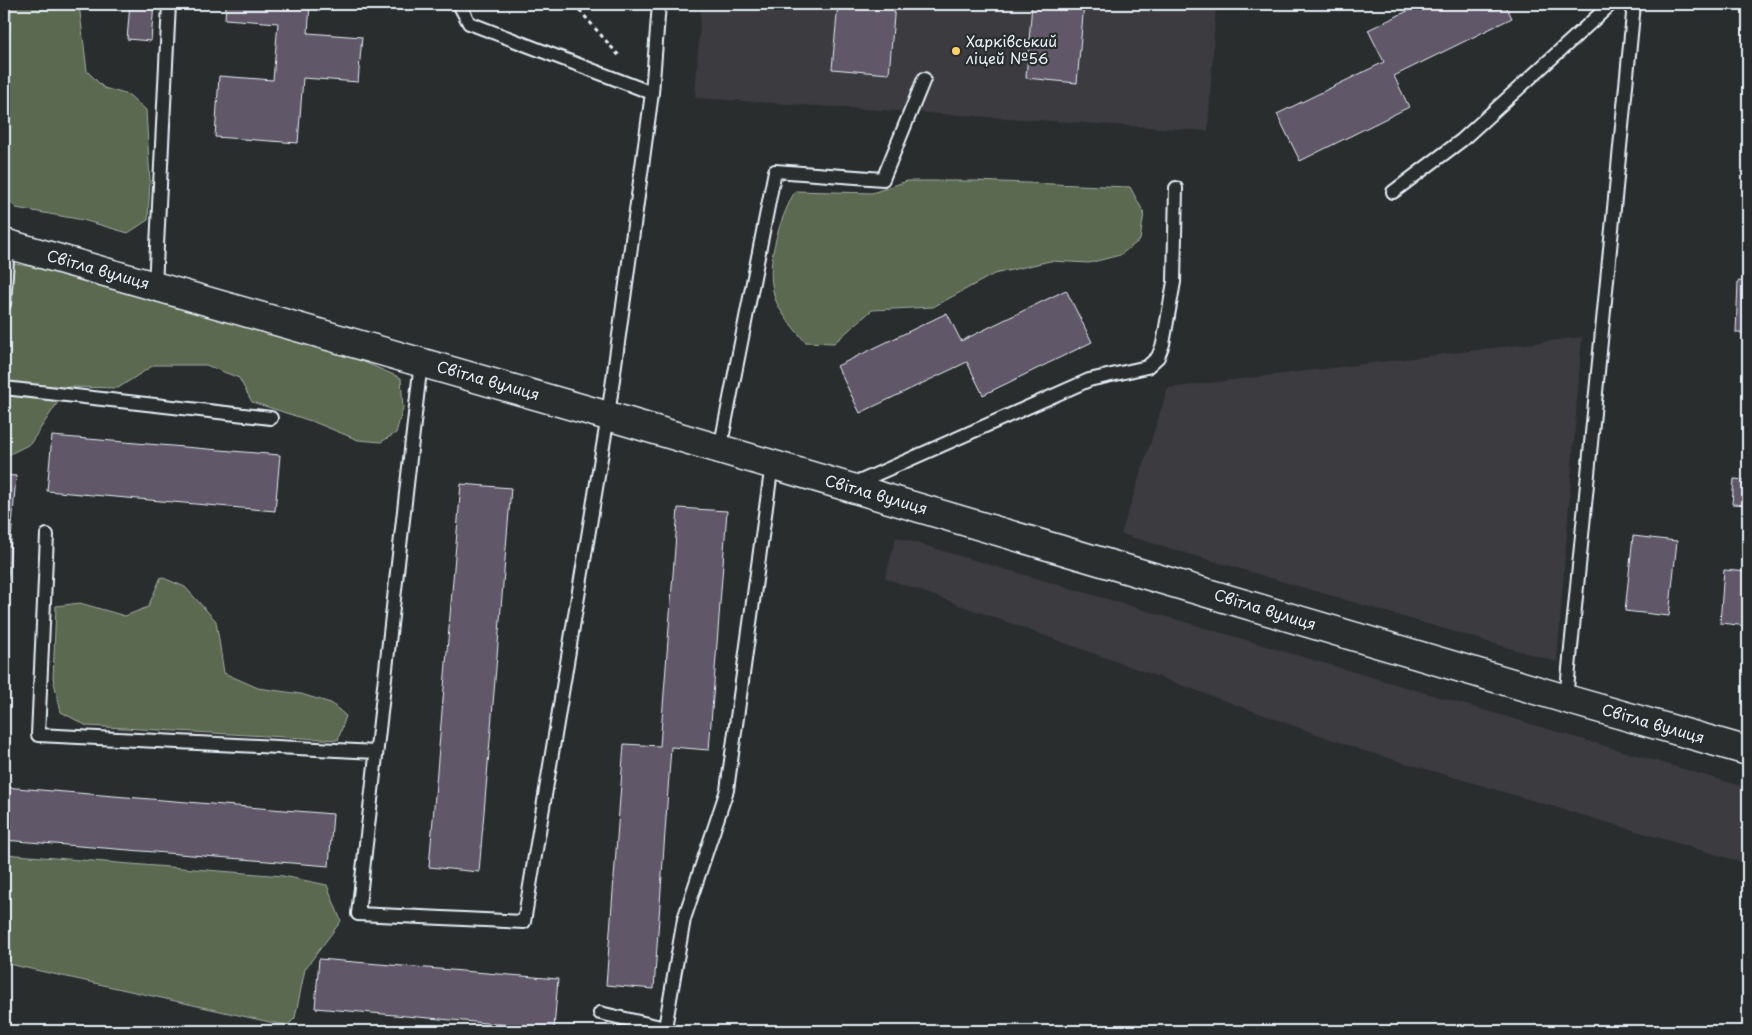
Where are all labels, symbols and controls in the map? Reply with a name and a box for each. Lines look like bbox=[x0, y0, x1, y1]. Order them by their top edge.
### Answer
place label: Харківський ліцей №56 bbox=[965, 29, 1057, 69]
marker: Харківський ліцей №56 bbox=[950, 45, 962, 57]
street label: Світла вулиця bbox=[44, 243, 152, 294]
street label: Світла вулиця bbox=[434, 354, 542, 405]
street label: Світла вулиця bbox=[822, 468, 930, 519]
street label: Світла вулиця bbox=[1212, 582, 1319, 635]
street label: Світла вулиця bbox=[1599, 697, 1707, 748]

